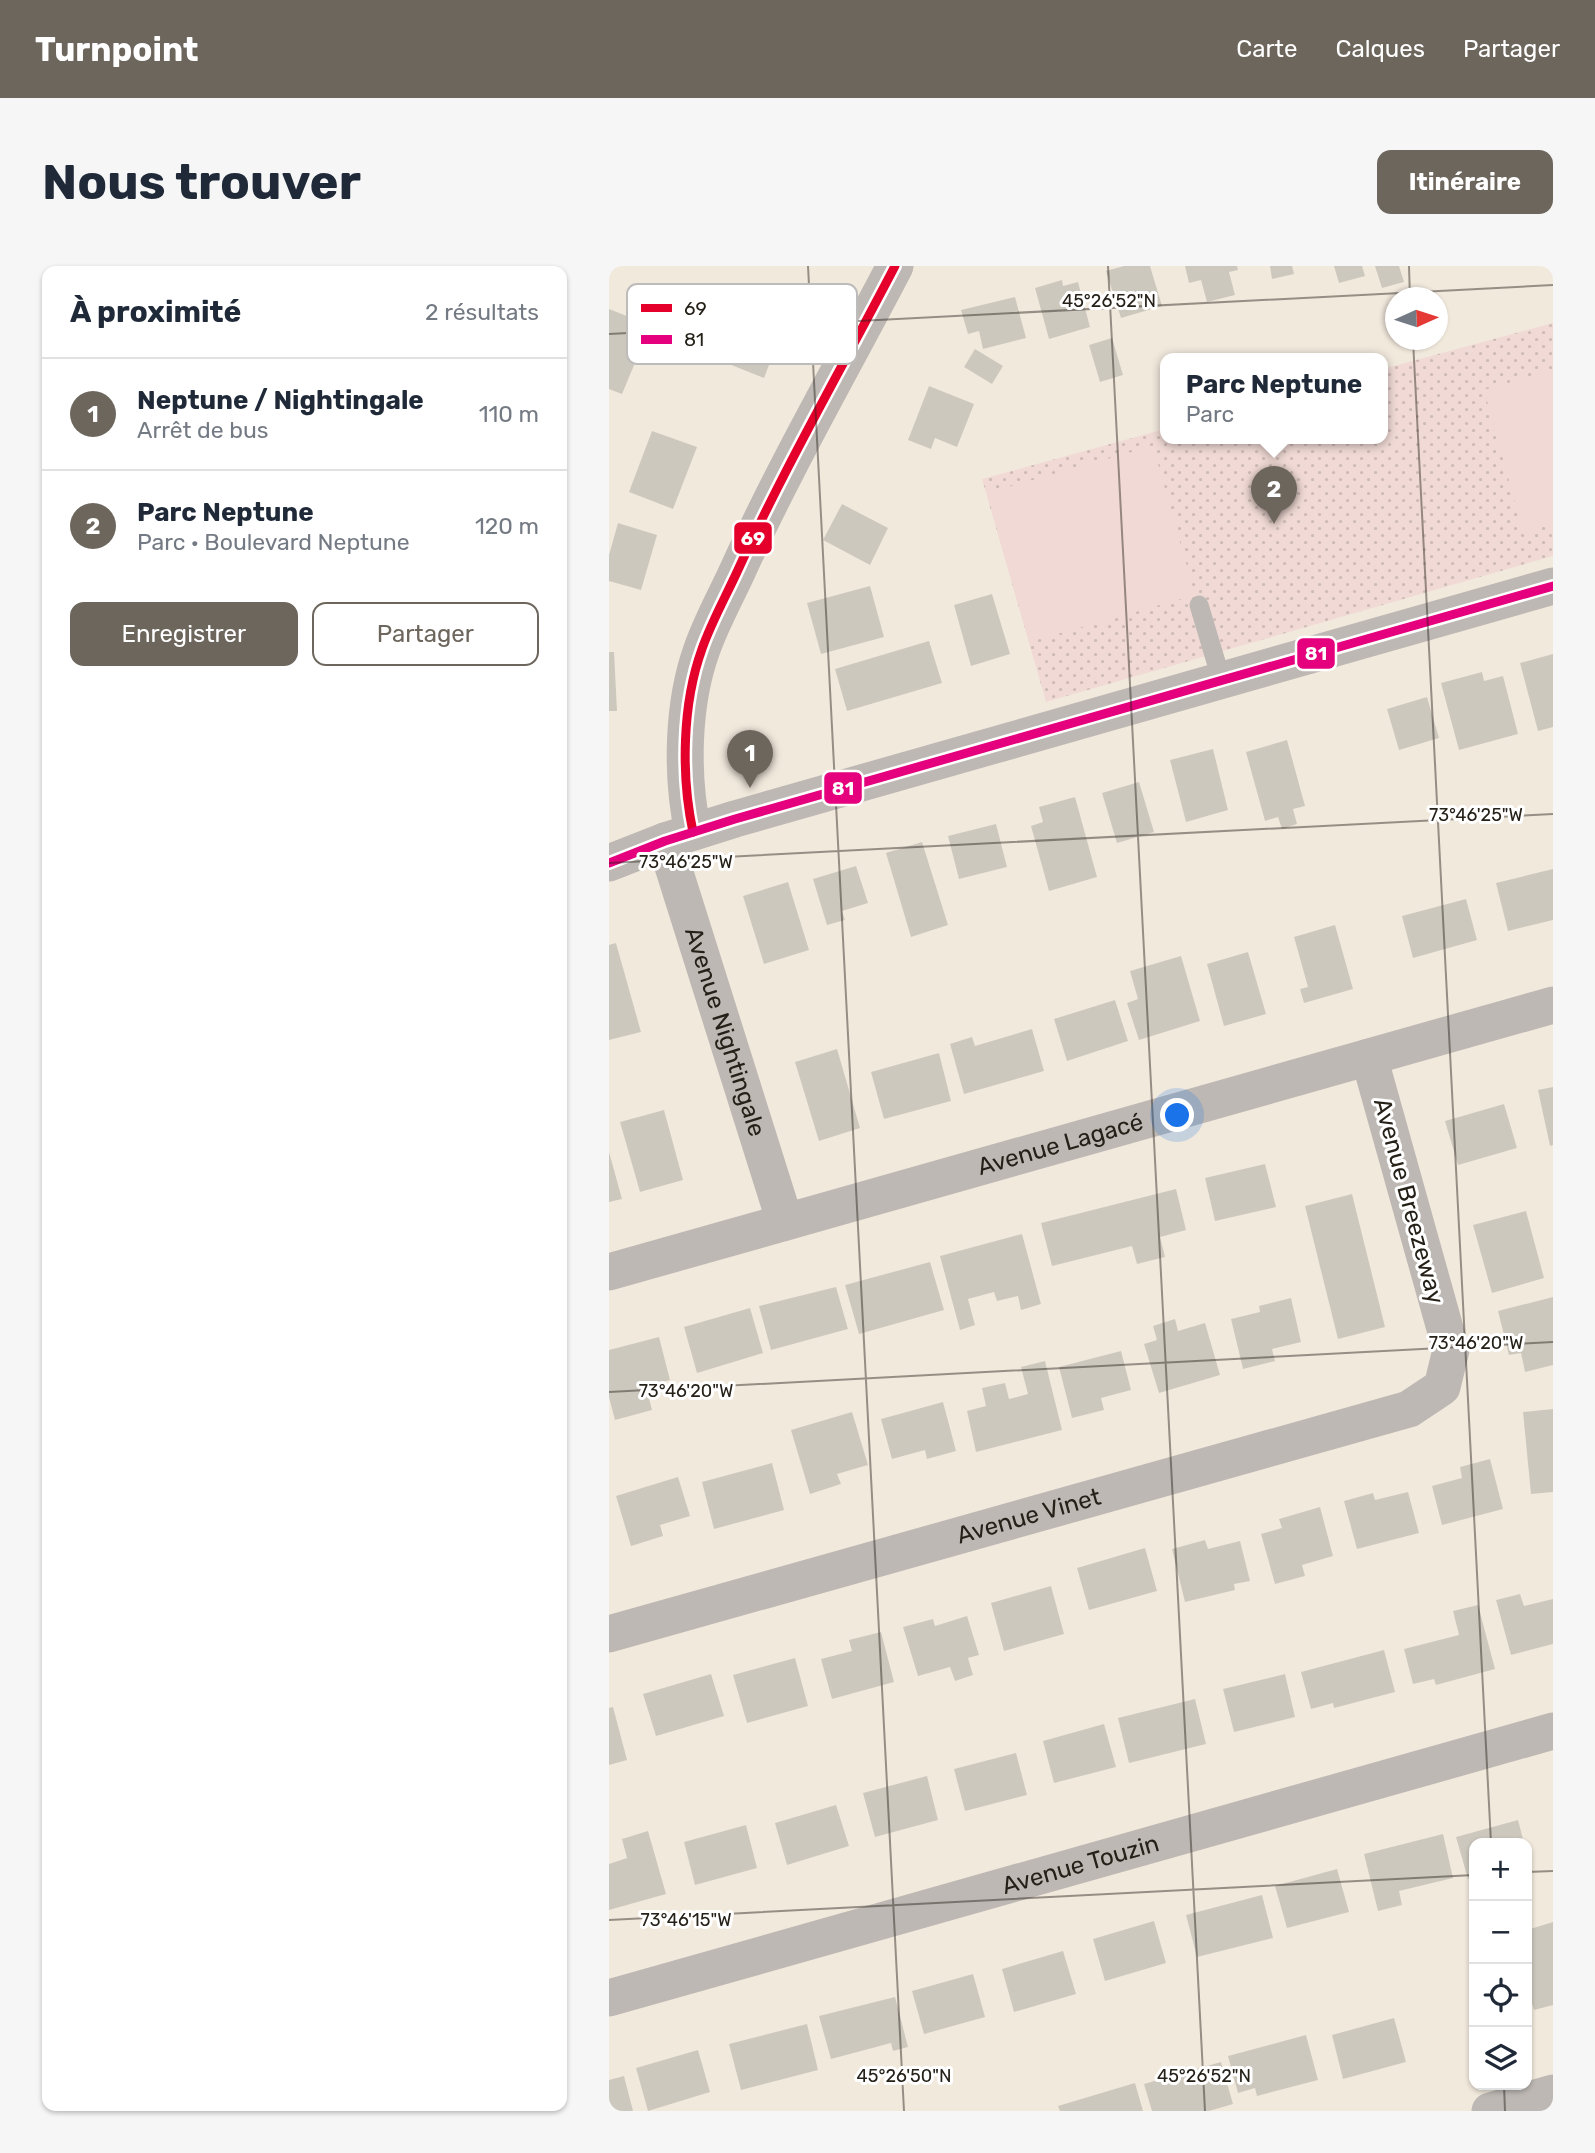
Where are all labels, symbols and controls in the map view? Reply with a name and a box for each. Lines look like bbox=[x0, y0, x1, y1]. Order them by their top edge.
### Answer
text: Turnpoint bbox=[35, 30, 198, 69]
text: Carte bbox=[1236, 35, 1297, 63]
text: Calques bbox=[1335, 35, 1425, 63]
text: Partager bbox=[1463, 35, 1560, 63]
button: Itinéraire bbox=[1377, 150, 1553, 214]
text: Nous trouver bbox=[42, 153, 361, 211]
legend bbox=[627, 284, 857, 364]
north arrow bbox=[1385, 287, 1448, 350]
text: 45°26'52"N bbox=[1062, 290, 1156, 312]
text: À proximité bbox=[70, 294, 241, 330]
text: 69 bbox=[684, 297, 707, 320]
text: 2 résultats bbox=[425, 298, 539, 326]
text: 81 bbox=[684, 328, 704, 351]
popup bbox=[1160, 353, 1388, 444]
text: Parc Neptune bbox=[1186, 369, 1362, 400]
text: Neptune / Nightingale bbox=[137, 385, 424, 416]
text: 1 bbox=[87, 400, 99, 428]
text: 110 m bbox=[479, 400, 539, 428]
text: Parc bbox=[1186, 400, 1234, 428]
text: Arrêt de bus bbox=[137, 416, 269, 444]
pin: 2 bbox=[1251, 466, 1297, 524]
text: Parc Neptune bbox=[137, 497, 314, 528]
text: 2 bbox=[86, 512, 100, 540]
text: 120 m bbox=[475, 512, 539, 540]
line badge: 69 bbox=[733, 521, 773, 555]
text: 69 bbox=[741, 527, 765, 550]
text: Parc · Boulevard Neptune bbox=[137, 528, 410, 556]
button: Enregistrer bbox=[70, 602, 298, 666]
button: Partager bbox=[312, 602, 539, 666]
line badge: 81 bbox=[1296, 637, 1336, 670]
text: 81 bbox=[1305, 642, 1327, 665]
pin: 1 bbox=[727, 730, 773, 788]
line badge: 81 bbox=[823, 771, 863, 805]
text: 81 bbox=[832, 777, 854, 800]
text: 73°46'25"W bbox=[1429, 804, 1523, 826]
text: 73°46'25"W bbox=[639, 851, 733, 873]
street label: Avenue Nightingale bbox=[679, 924, 771, 1140]
street label: Avenue Breezeway bbox=[1368, 1095, 1450, 1307]
your location bbox=[1160, 1098, 1194, 1132]
street label: Avenue Lagacé bbox=[974, 1108, 1146, 1181]
text: 73°46'20"W bbox=[1429, 1332, 1523, 1354]
text: 73°46'20"W bbox=[639, 1380, 733, 1402]
street label: Avenue Vinet bbox=[954, 1482, 1104, 1549]
street label: Avenue Touzin bbox=[999, 1829, 1162, 1900]
map controls bbox=[1469, 1838, 1532, 2090]
button: + bbox=[1469, 1838, 1532, 1901]
button: − bbox=[1469, 1901, 1532, 1964]
text: 73°46'15"W bbox=[640, 1909, 732, 1931]
button: locate bbox=[1469, 1964, 1532, 2027]
button: layers bbox=[1469, 2027, 1532, 2090]
text: 45°26'50"N bbox=[857, 2065, 951, 2087]
text: 45°26'52"N bbox=[1157, 2065, 1251, 2087]

